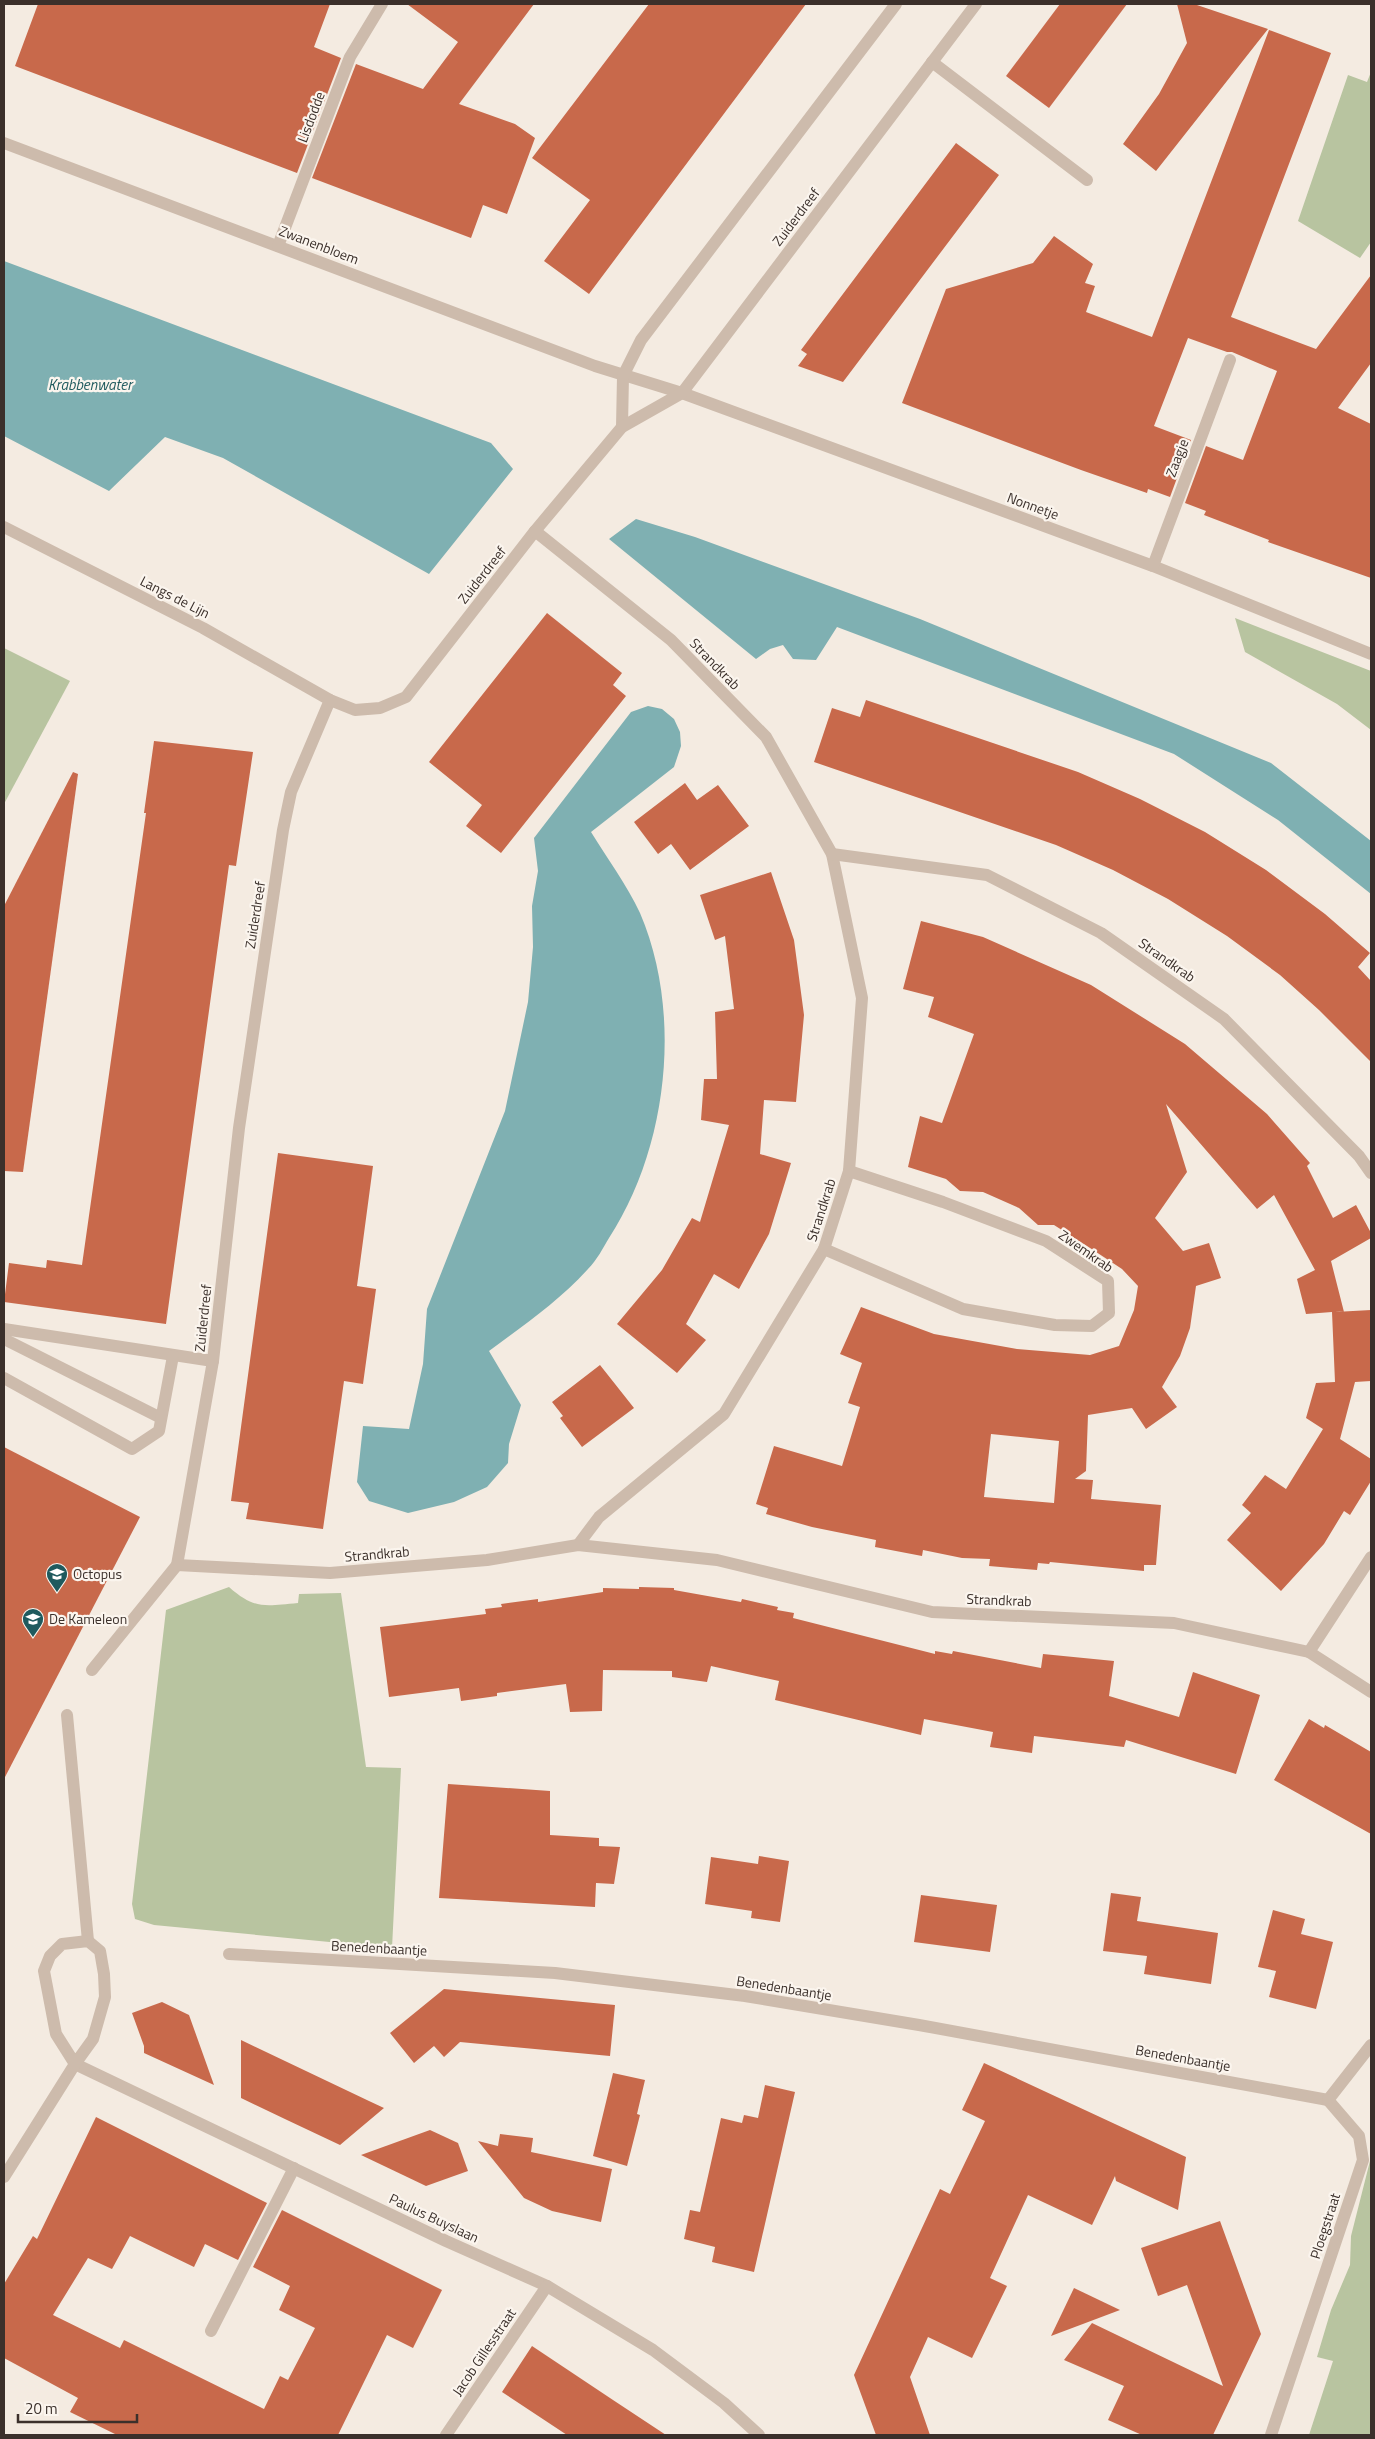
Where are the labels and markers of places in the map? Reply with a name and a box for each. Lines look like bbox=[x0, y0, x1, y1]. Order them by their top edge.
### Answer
school or university icon: Octopus bbox=[45, 1562, 69, 1593]
place label: Octopus bbox=[73, 1563, 122, 1584]
school or university icon: De Kameleon bbox=[21, 1607, 45, 1638]
place label: De Kameleon bbox=[49, 1608, 127, 1629]

